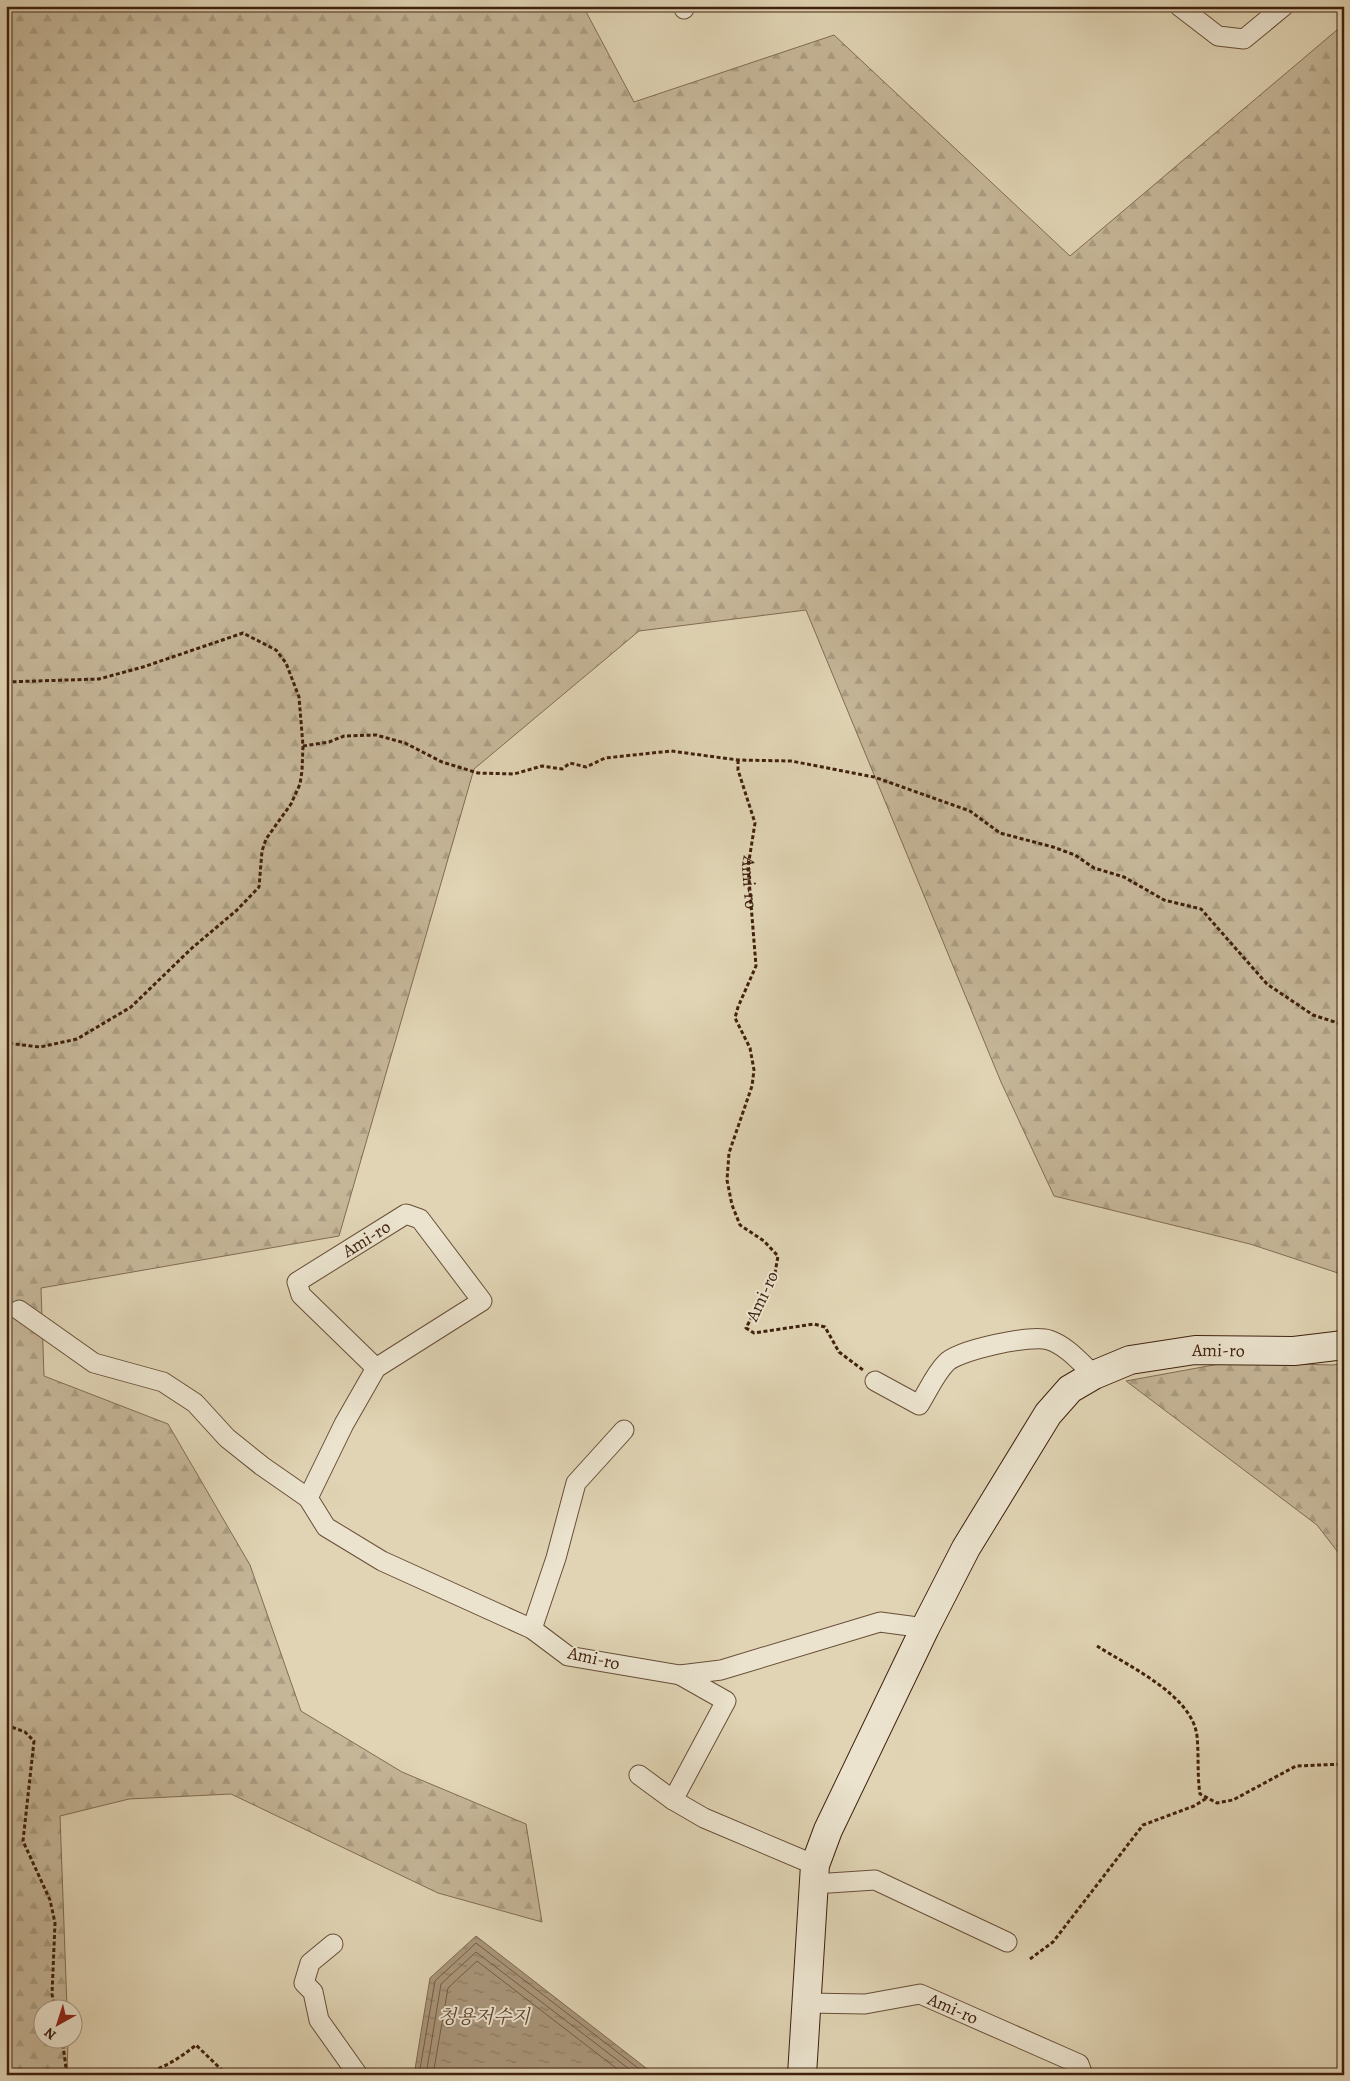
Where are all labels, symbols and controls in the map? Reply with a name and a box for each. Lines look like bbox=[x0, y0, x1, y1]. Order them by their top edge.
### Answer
street label: Ami-ro bbox=[736, 854, 763, 910]
street label: Ami-ro bbox=[337, 1215, 395, 1263]
street label: Ami-ro bbox=[740, 1267, 784, 1326]
street label: Ami-ro bbox=[1191, 1338, 1245, 1363]
street label: Ami-ro bbox=[565, 1640, 622, 1676]
street label: Ami-ro bbox=[923, 1987, 982, 2030]
north arrow bbox=[32, 1998, 82, 2048]
water label: 청용저수지 bbox=[438, 2004, 532, 2030]
text: N bbox=[40, 2023, 60, 2044]

